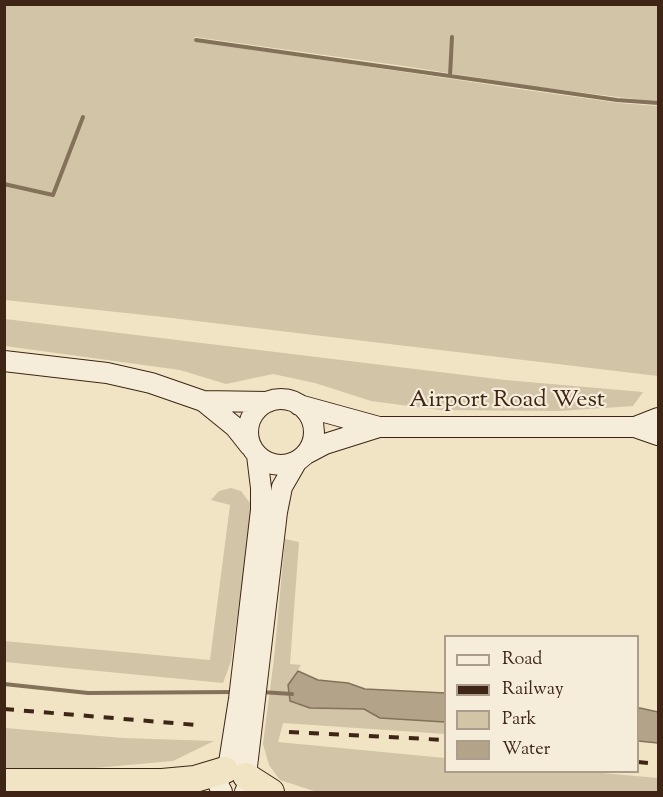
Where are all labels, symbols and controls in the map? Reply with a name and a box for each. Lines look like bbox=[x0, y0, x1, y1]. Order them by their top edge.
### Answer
street label: Airport Road West bbox=[409, 388, 605, 416]
legend bbox=[444, 635, 639, 773]
text: Road bbox=[502, 647, 542, 673]
text: Railway bbox=[502, 677, 564, 703]
text: Park bbox=[502, 707, 536, 733]
text: Water bbox=[502, 737, 550, 763]

